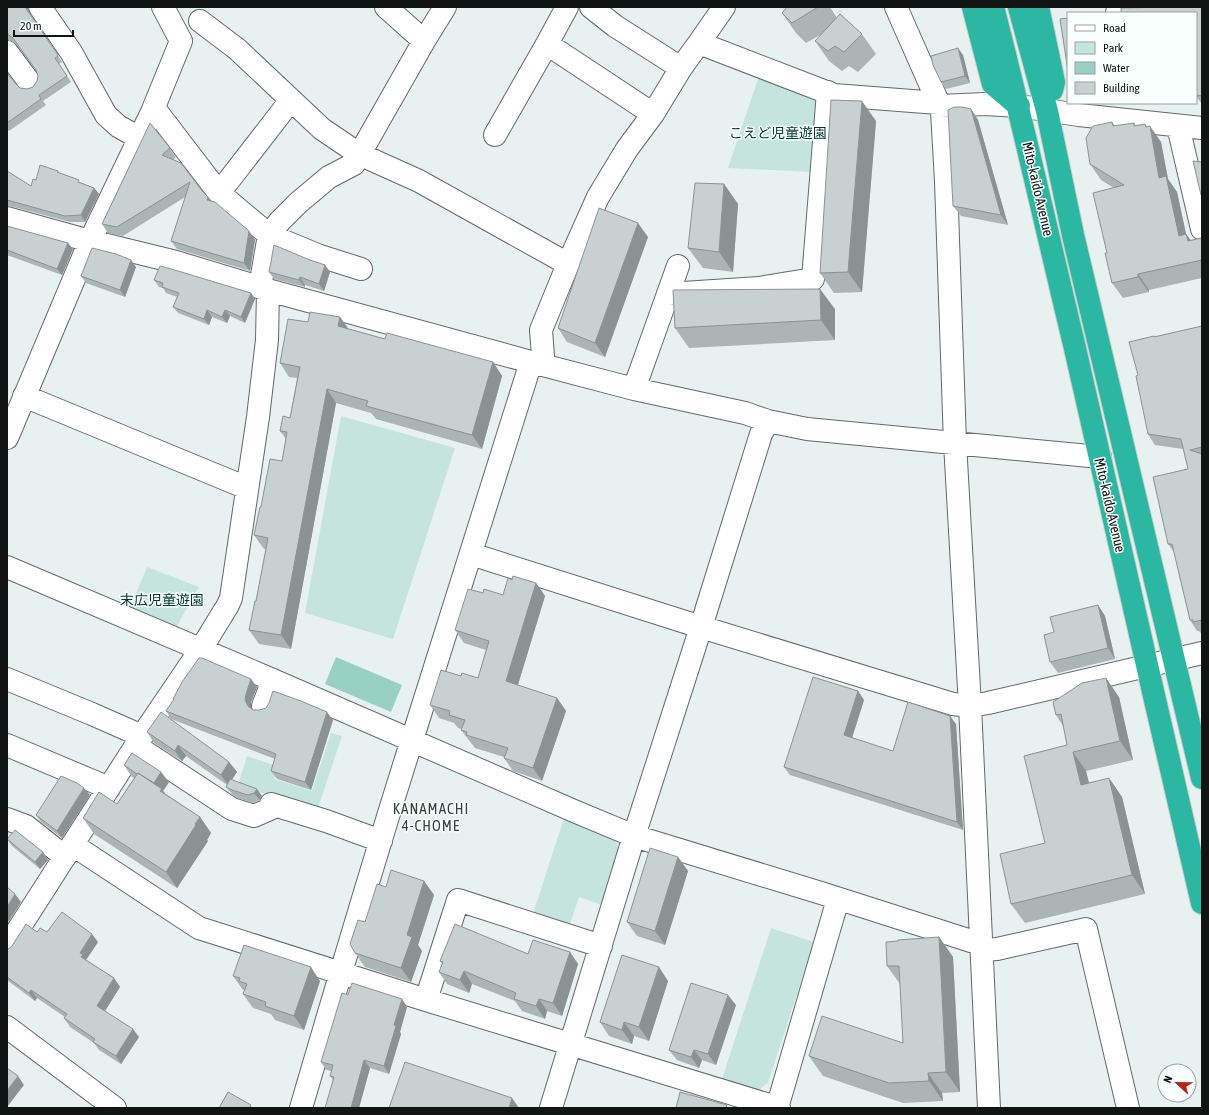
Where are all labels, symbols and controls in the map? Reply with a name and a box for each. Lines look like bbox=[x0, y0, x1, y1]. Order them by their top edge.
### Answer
scale bar bbox=[14, 12, 73, 38]
legend bbox=[1067, 12, 1197, 104]
text: 20 m bbox=[20, 19, 42, 33]
text: Road bbox=[1103, 21, 1126, 35]
text: Park bbox=[1103, 41, 1124, 55]
text: Water bbox=[1103, 61, 1130, 75]
text: Building bbox=[1103, 81, 1141, 95]
park label: こえど児童遊園 bbox=[729, 125, 827, 141]
street label: Mito-kaido Avenue bbox=[1019, 140, 1057, 238]
street label: Mito-kaido Avenue bbox=[1091, 456, 1129, 554]
park label: 末広児童遊園 bbox=[120, 592, 204, 608]
district label: KANAMACHI 4-CHOME bbox=[393, 800, 469, 834]
north arrow bbox=[1157, 1063, 1197, 1103]
text: N bbox=[1161, 1074, 1175, 1085]

